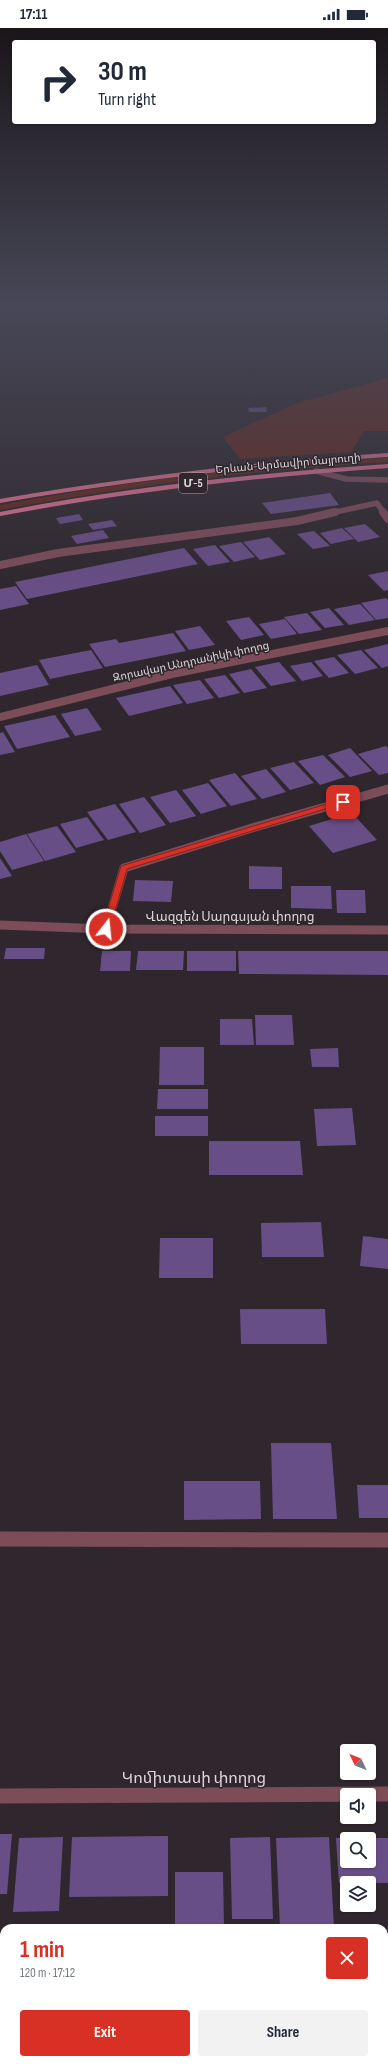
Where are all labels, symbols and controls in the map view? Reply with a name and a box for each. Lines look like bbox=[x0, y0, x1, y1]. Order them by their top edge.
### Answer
text: 17:11 bbox=[20, 5, 47, 24]
text: 30 m bbox=[98, 55, 147, 88]
icon: right bbox=[32, 56, 84, 108]
text: Turn right bbox=[98, 89, 156, 110]
street label: Երևան-Արմավիր մայրուղի bbox=[215, 451, 361, 476]
road number: Մ-5 bbox=[179, 473, 207, 493]
street label: Զորավար Անդրանիկի փողոց bbox=[112, 639, 270, 684]
pin bbox=[326, 785, 360, 819]
icon: arrive bbox=[332, 791, 354, 813]
position arrow bbox=[85, 908, 127, 950]
street label: Վազգեն Սարգսյան փողոց bbox=[145, 909, 315, 925]
north arrow bbox=[340, 1744, 376, 1780]
map controls bbox=[340, 1744, 376, 1912]
street label: Կոմիտասի փողոց bbox=[122, 1769, 266, 1788]
button: sound bbox=[340, 1788, 376, 1824]
button: search bbox=[340, 1832, 376, 1868]
button: layers bbox=[340, 1876, 376, 1912]
text: 1 min bbox=[20, 1935, 65, 1964]
button: close bbox=[326, 1937, 368, 1979]
text: 120 m · 17:12 bbox=[20, 1965, 75, 1981]
button: Exit bbox=[20, 2010, 190, 2056]
button: Share bbox=[198, 2010, 368, 2056]

